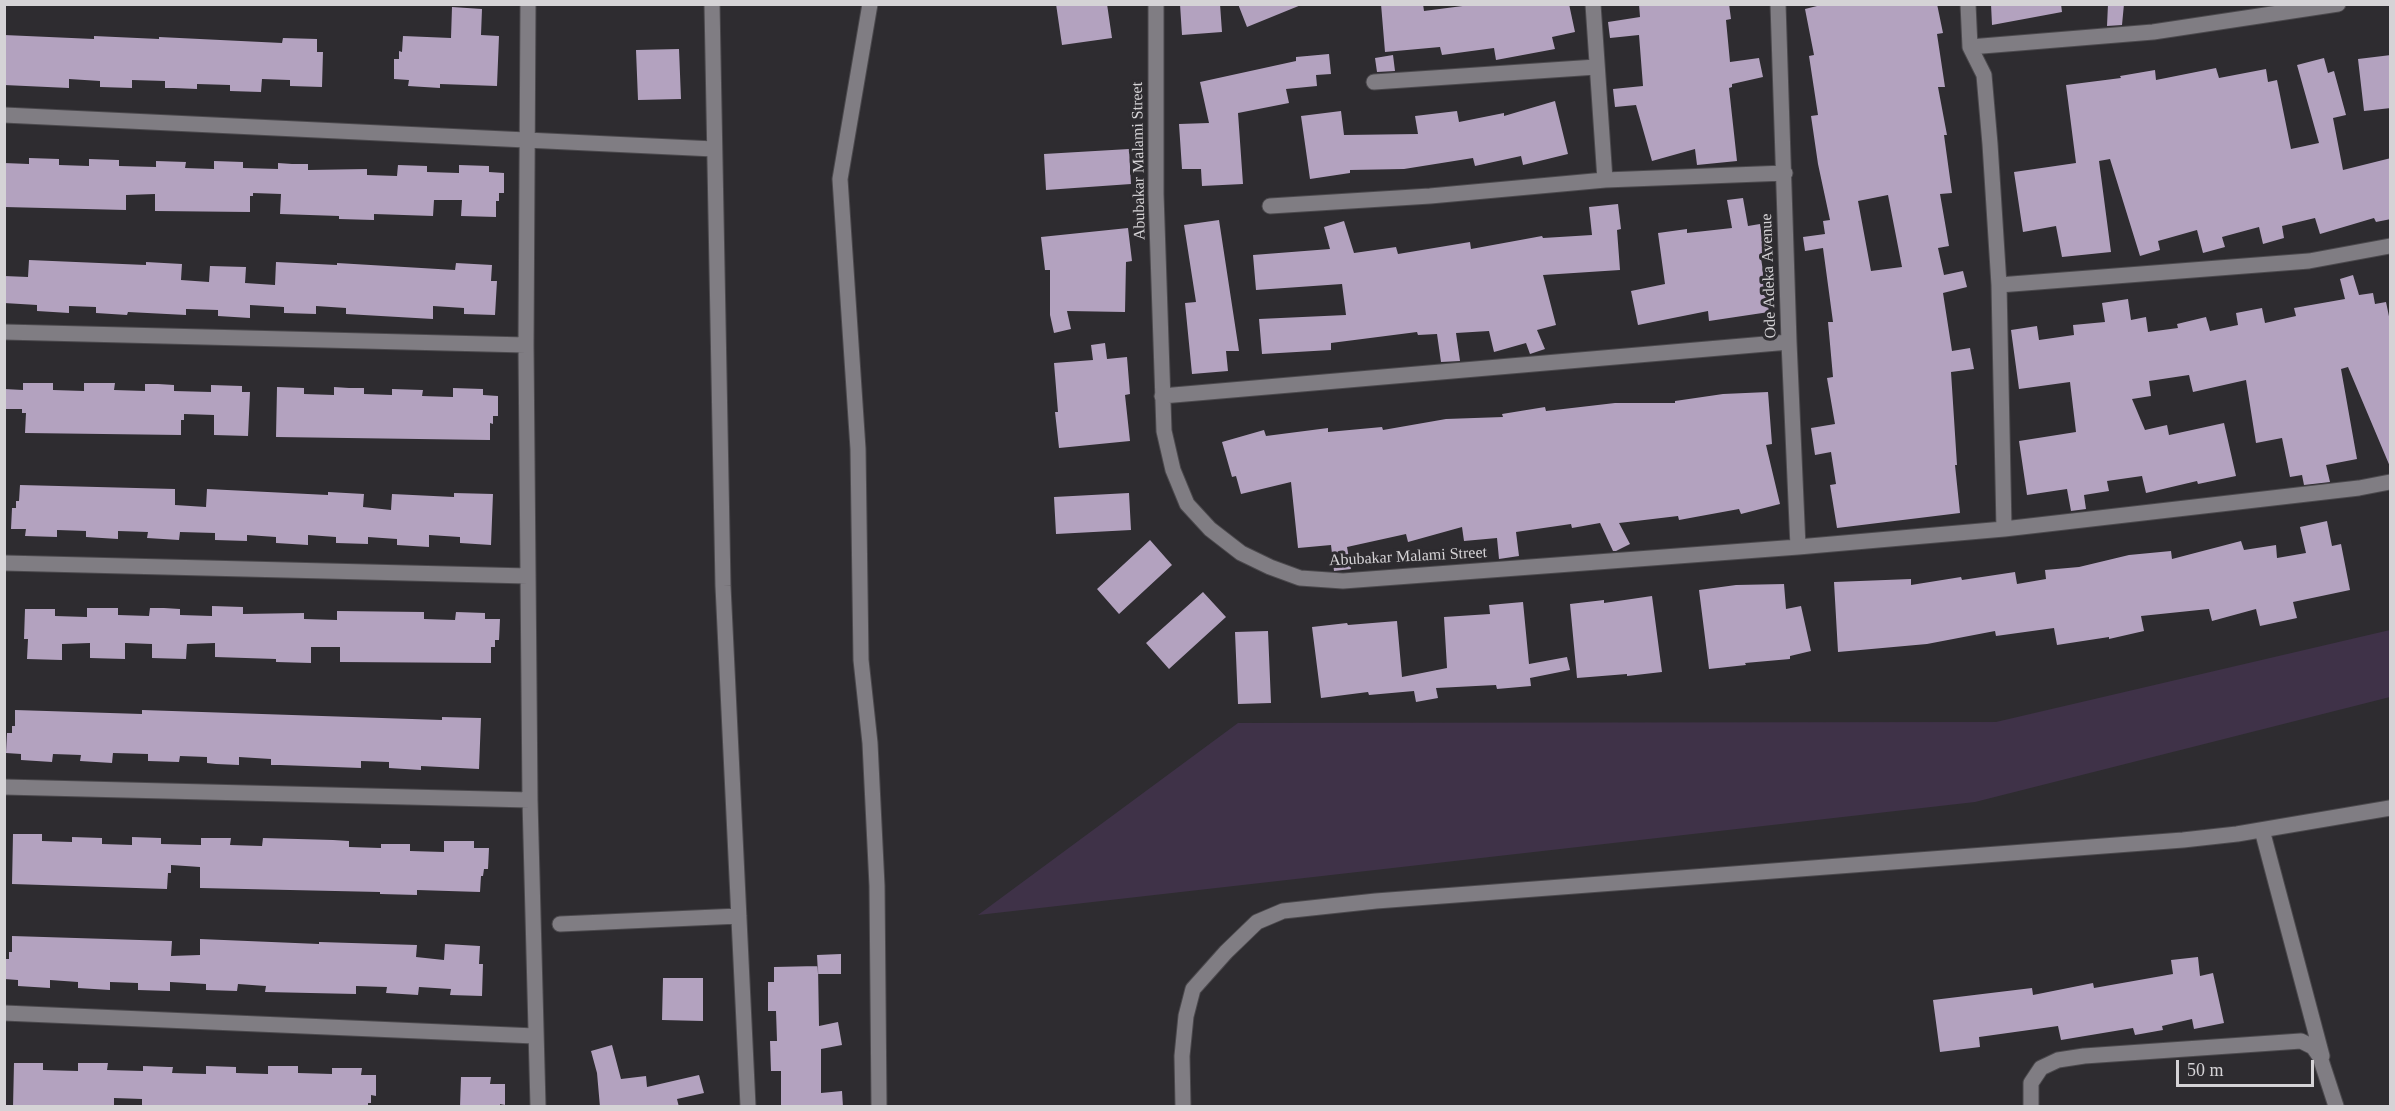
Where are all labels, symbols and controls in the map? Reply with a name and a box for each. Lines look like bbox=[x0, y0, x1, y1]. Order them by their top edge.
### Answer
street label: Abubakar Malami Street bbox=[1128, 82, 1150, 240]
street label: Ode Adeka Avenue bbox=[1757, 213, 1781, 339]
street label: Abubakar Malami Street bbox=[1329, 543, 1487, 571]
scale bar bbox=[2179, 1048, 2317, 1086]
text: 50 m bbox=[2187, 1060, 2224, 1080]

